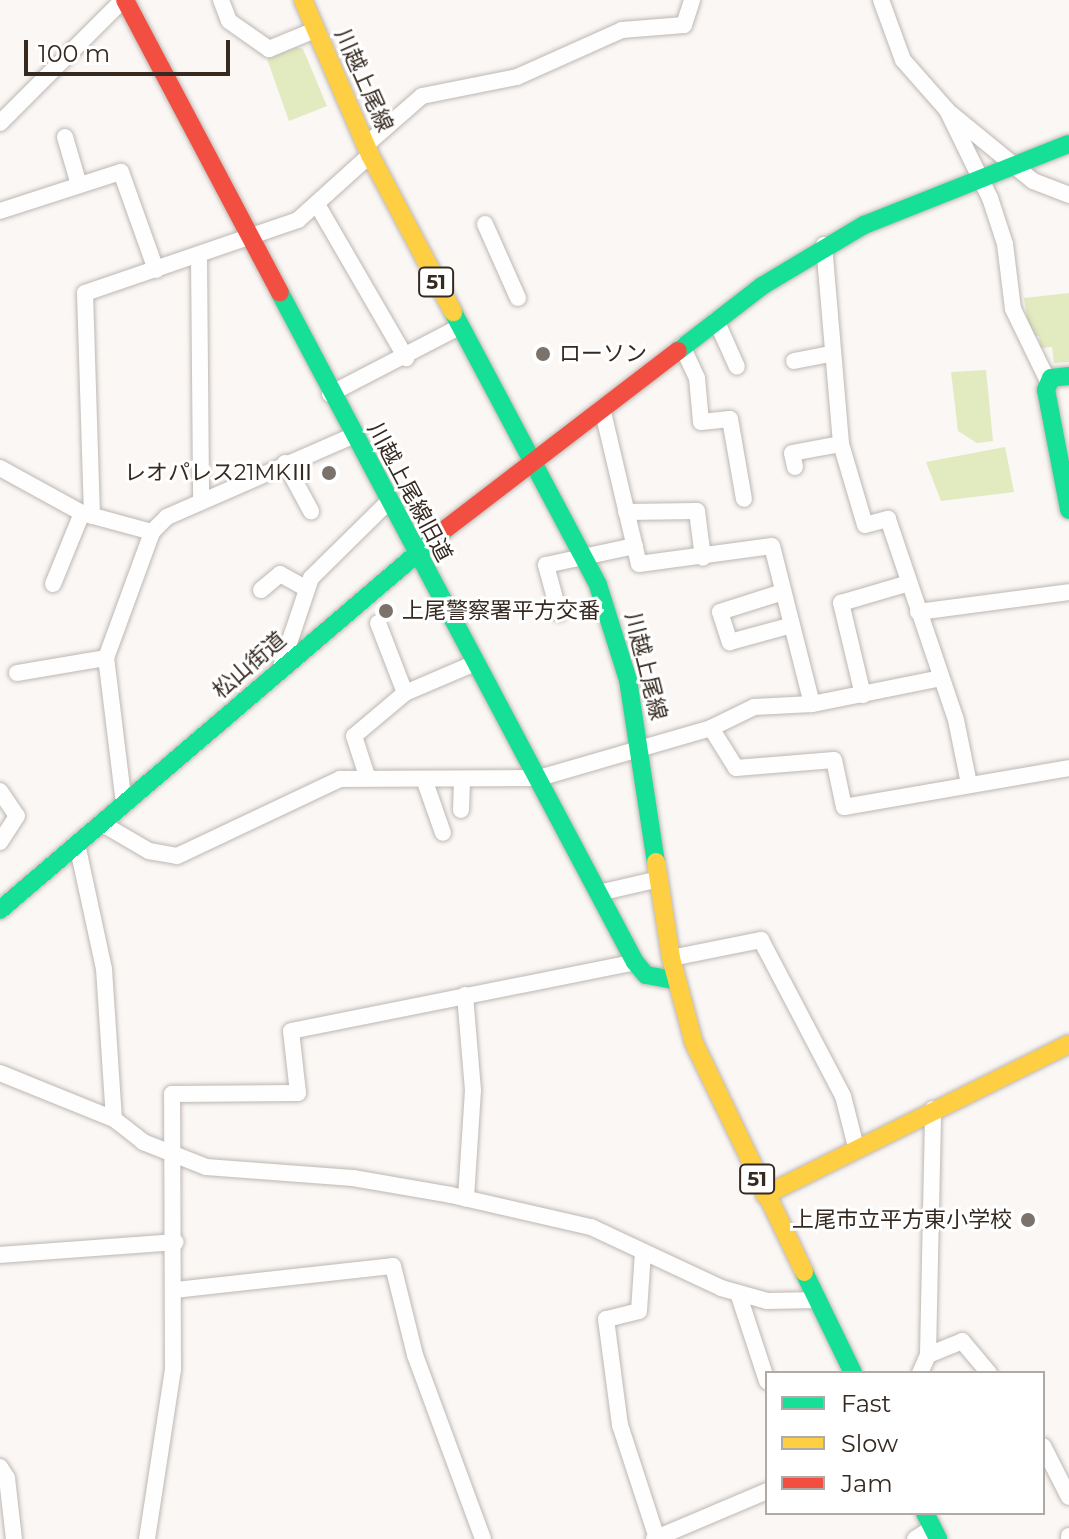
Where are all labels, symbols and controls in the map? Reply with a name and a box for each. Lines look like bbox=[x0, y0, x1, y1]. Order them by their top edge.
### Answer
scale bar bbox=[28, 24, 234, 74]
street label: 川越上尾線 bbox=[330, 24, 398, 136]
text: 100 m bbox=[38, 39, 110, 68]
road number: 51 bbox=[418, 266, 454, 298]
place label: ローソン bbox=[559, 341, 647, 367]
marker: ローソン bbox=[534, 345, 552, 363]
street label: 川越上尾線旧道 bbox=[362, 418, 458, 566]
place label: レオパレス21MKⅢ bbox=[124, 460, 313, 486]
marker: レオパレス21MKⅢ bbox=[320, 464, 338, 482]
place label: 上尾警察署平方交番 bbox=[402, 598, 600, 624]
marker: 上尾警察署平方交番 bbox=[377, 602, 395, 620]
street label: 川越上尾線 bbox=[620, 609, 672, 723]
street label: 松山街道 bbox=[207, 626, 291, 704]
road number: 51 bbox=[739, 1163, 775, 1195]
place label: 上尾市立平方東小学校 bbox=[792, 1207, 1012, 1233]
marker: 上尾市立平方東小学校 bbox=[1019, 1211, 1037, 1229]
legend bbox=[765, 1371, 1045, 1515]
text: Fast bbox=[841, 1389, 891, 1418]
text: Slow bbox=[841, 1429, 898, 1458]
text: Jam bbox=[841, 1469, 893, 1498]

